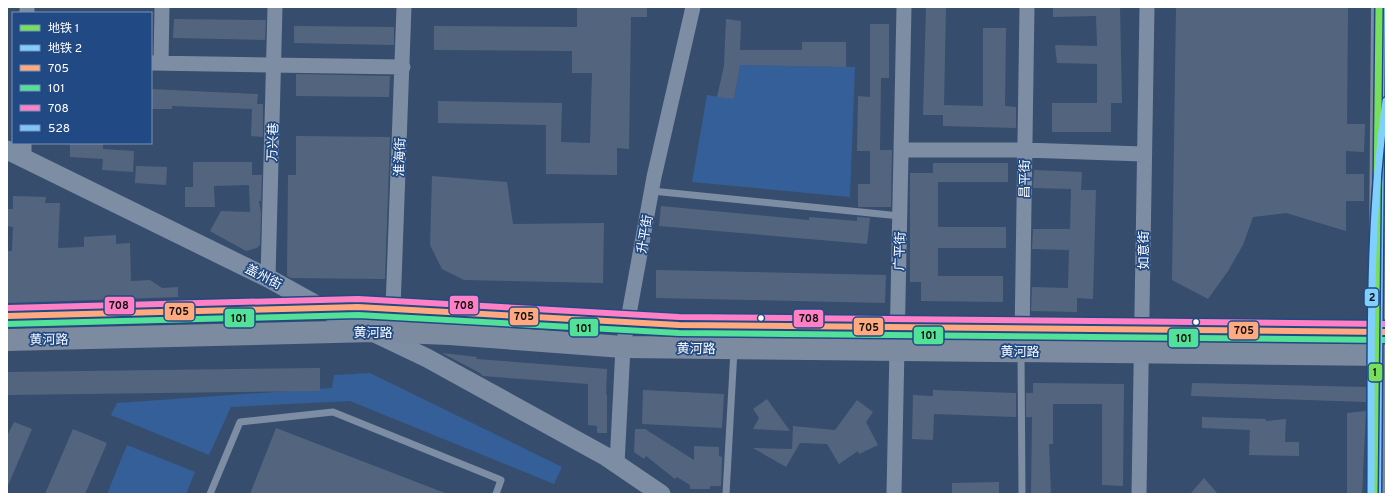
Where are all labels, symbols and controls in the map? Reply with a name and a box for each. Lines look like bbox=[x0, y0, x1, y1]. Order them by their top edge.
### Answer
legend bbox=[12, 12, 152, 144]
text: 地铁 1 bbox=[48, 21, 79, 37]
text: 地铁 2 bbox=[48, 41, 82, 57]
text: 705 bbox=[48, 61, 69, 77]
text: 101 bbox=[48, 81, 65, 97]
text: 708 bbox=[48, 101, 69, 117]
text: 528 bbox=[48, 121, 70, 137]
street label: 万兴巷 bbox=[265, 122, 283, 162]
street label: 淮海街 bbox=[391, 137, 410, 177]
street label: 昌平街 bbox=[1018, 159, 1034, 199]
street label: 升平街 bbox=[635, 214, 657, 255]
street label: 如意街 bbox=[1136, 230, 1153, 270]
street label: 广平街 bbox=[892, 231, 910, 271]
street label: 盖州街 bbox=[242, 261, 285, 294]
line badge: 2 bbox=[1364, 288, 1379, 307]
text: 2 bbox=[1369, 291, 1375, 305]
line badge: 708 bbox=[449, 295, 479, 315]
line badge: 708 bbox=[104, 296, 135, 315]
text: 708 bbox=[109, 299, 129, 313]
text: 708 bbox=[454, 299, 474, 313]
line badge: 705 bbox=[164, 302, 195, 321]
text: 705 bbox=[169, 305, 189, 319]
line badge: 705 bbox=[509, 307, 539, 326]
line badge: 101 bbox=[224, 308, 255, 328]
line badge: 708 bbox=[793, 309, 824, 328]
text: 705 bbox=[514, 310, 534, 324]
text: 101 bbox=[231, 312, 247, 326]
text: 708 bbox=[799, 312, 819, 326]
unlabelled marker bbox=[756, 313, 766, 323]
line badge: 705 bbox=[853, 317, 884, 336]
unlabelled marker bbox=[1191, 317, 1201, 327]
line badge: 101 bbox=[569, 318, 599, 337]
text: 705 bbox=[859, 321, 879, 335]
line badge: 705 bbox=[1228, 321, 1259, 340]
text: 101 bbox=[576, 322, 592, 336]
text: 705 bbox=[1234, 324, 1254, 338]
street label: 黄河路 bbox=[353, 326, 393, 342]
line badge: 101 bbox=[913, 326, 944, 345]
line badge: 101 bbox=[1168, 328, 1199, 348]
text: 101 bbox=[921, 329, 937, 343]
text: 101 bbox=[1176, 332, 1192, 346]
street label: 黄河路 bbox=[29, 333, 69, 349]
street label: 黄河路 bbox=[676, 342, 716, 358]
street label: 黄河路 bbox=[1000, 345, 1040, 361]
line badge: 1 bbox=[1368, 363, 1383, 382]
text: 1 bbox=[1373, 366, 1377, 380]

